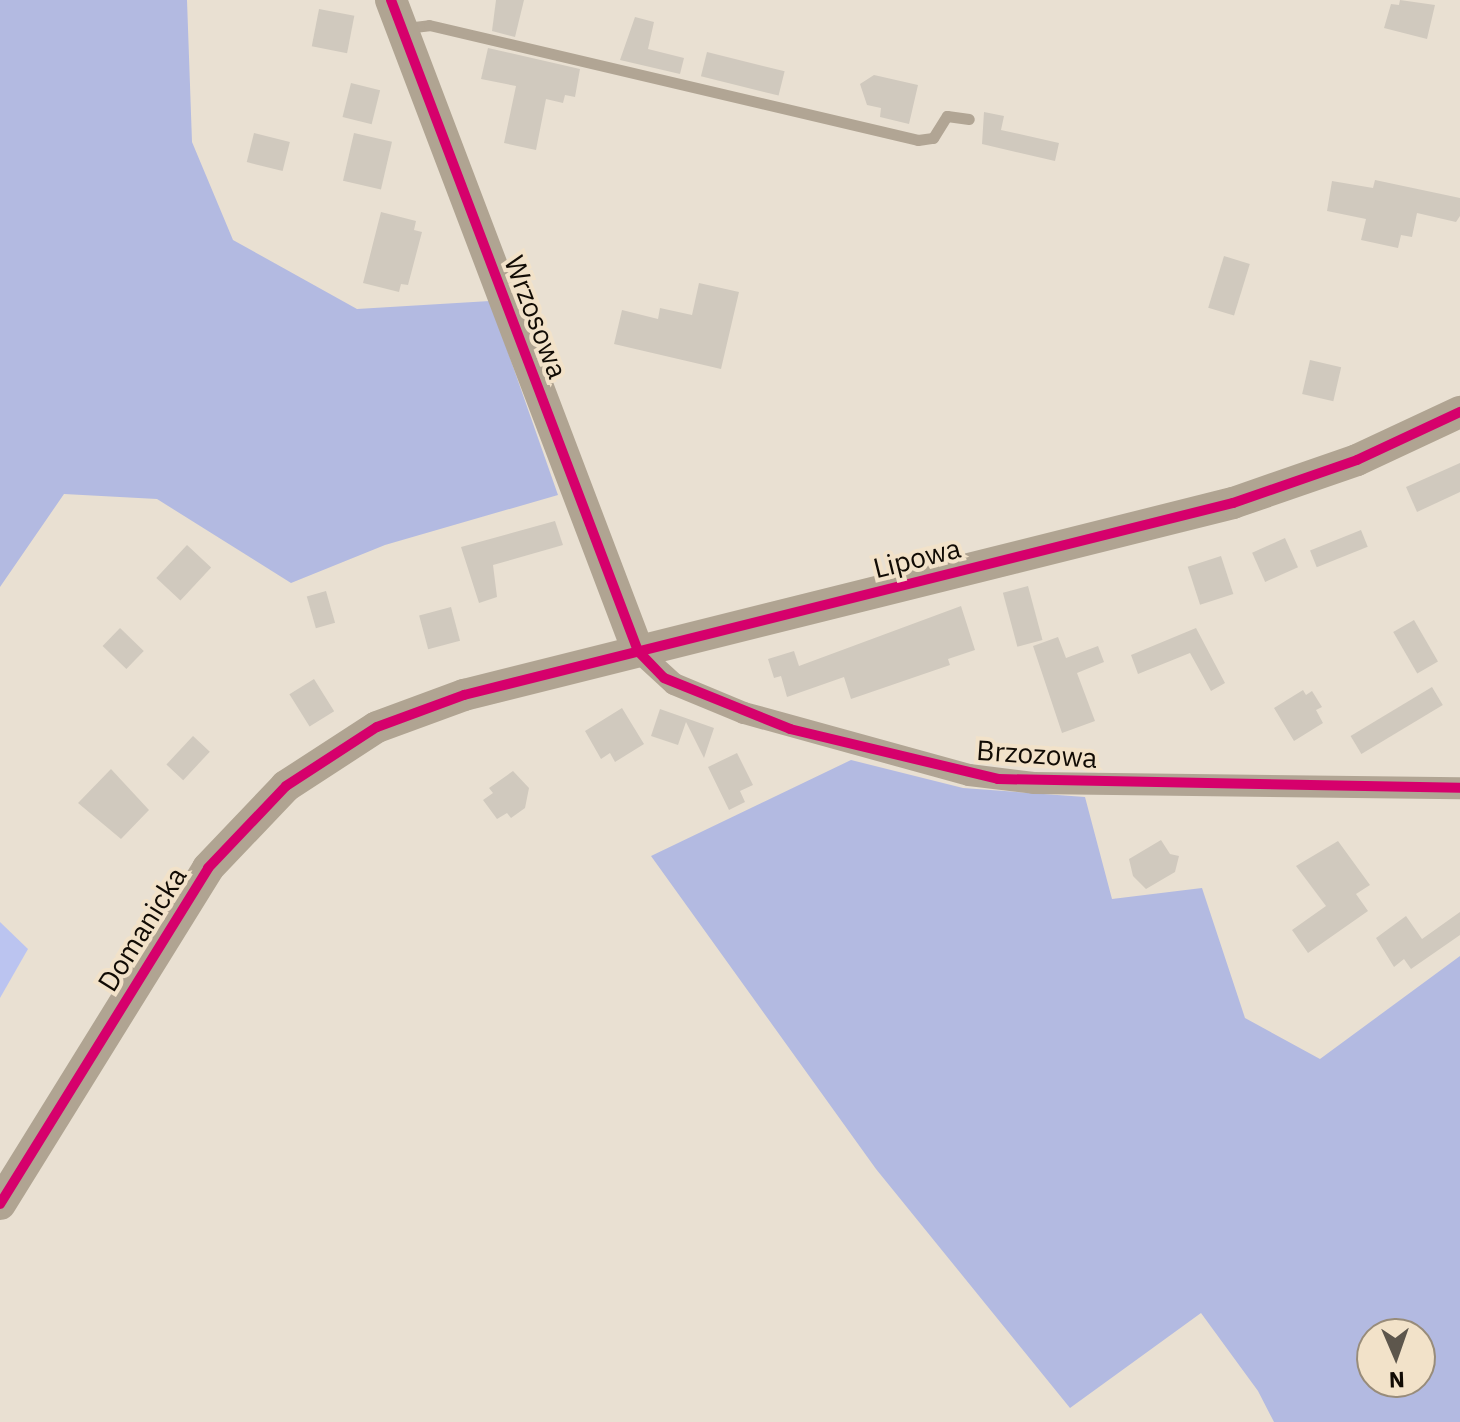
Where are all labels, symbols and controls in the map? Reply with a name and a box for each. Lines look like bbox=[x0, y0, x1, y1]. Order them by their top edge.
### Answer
street label: Wrzosowa bbox=[497, 251, 575, 383]
street label: Lipowa bbox=[870, 531, 964, 585]
street label: Brzozowa bbox=[975, 733, 1099, 775]
street label: Domanicka bbox=[91, 861, 193, 997]
north arrow bbox=[1356, 1318, 1436, 1398]
text: N bbox=[1388, 1366, 1405, 1395]

